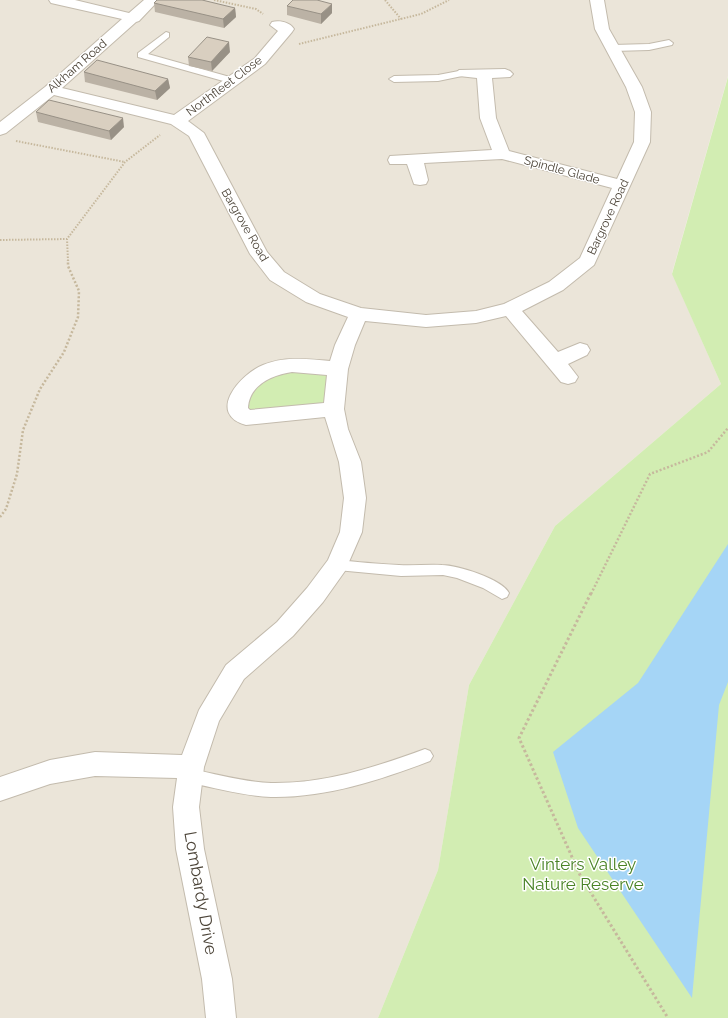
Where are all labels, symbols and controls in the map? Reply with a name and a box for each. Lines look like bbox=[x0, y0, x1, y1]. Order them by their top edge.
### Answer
street label: Alkham Road bbox=[44, 36, 110, 96]
street label: Northfleet Close bbox=[183, 53, 265, 119]
street label: Spindle Glade bbox=[522, 153, 602, 187]
street label: Bargrove Road bbox=[584, 177, 632, 257]
street label: Bargrove Road bbox=[218, 186, 272, 264]
street label: Lombardy Drive bbox=[180, 830, 222, 956]
park label: Vinters Valley Nature Reserve bbox=[522, 854, 644, 894]

